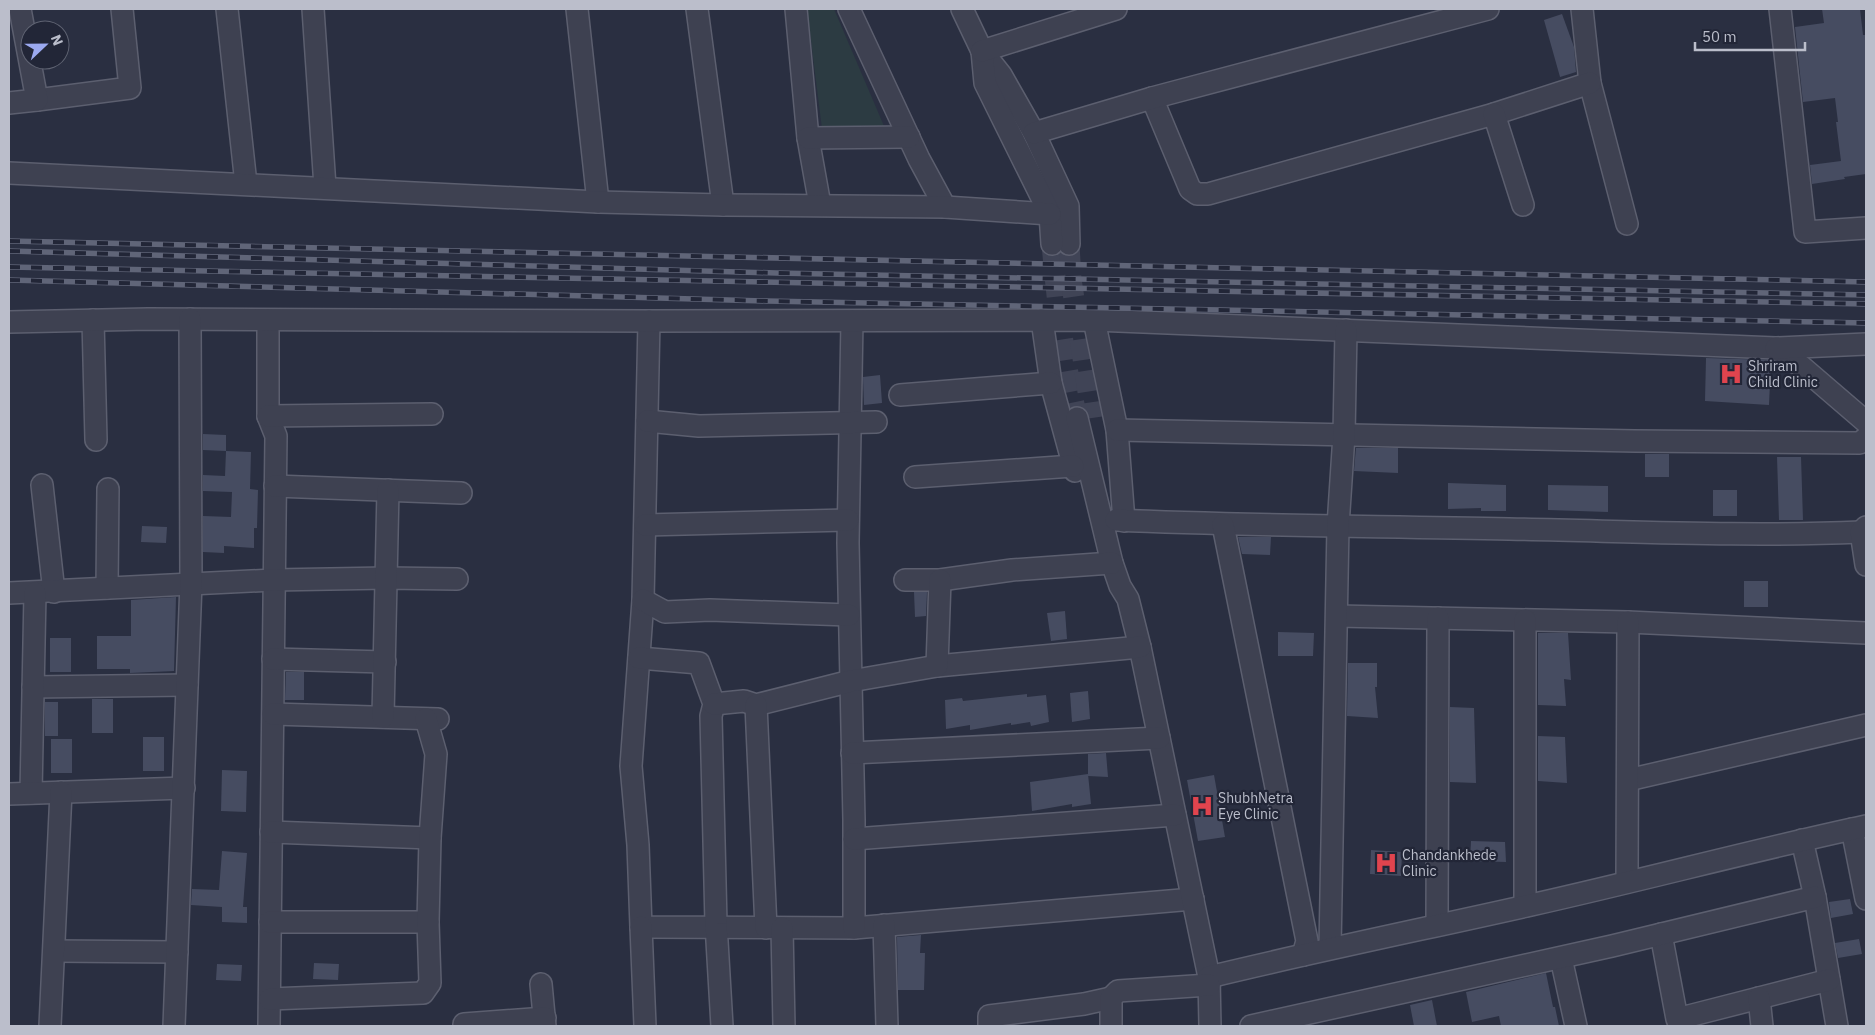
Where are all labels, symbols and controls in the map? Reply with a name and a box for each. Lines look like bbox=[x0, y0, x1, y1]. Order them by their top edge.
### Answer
north arrow bbox=[20, 20, 70, 70]
scale bar bbox=[1695, 20, 1805, 52]
text: 50 m bbox=[1702, 27, 1737, 46]
text: N bbox=[47, 32, 67, 48]
place label: Shriram Child Clinic bbox=[1748, 357, 1818, 391]
hospital icon: Shriram Child Clinic bbox=[1718, 361, 1744, 387]
place label: ShubhNetra Eye Clinic bbox=[1218, 789, 1294, 823]
hospital icon: ShubhNetra Eye Clinic bbox=[1189, 793, 1215, 819]
place label: Chandankhede Clinic bbox=[1402, 846, 1497, 880]
hospital icon: Chandankhede Clinic bbox=[1373, 850, 1399, 876]

